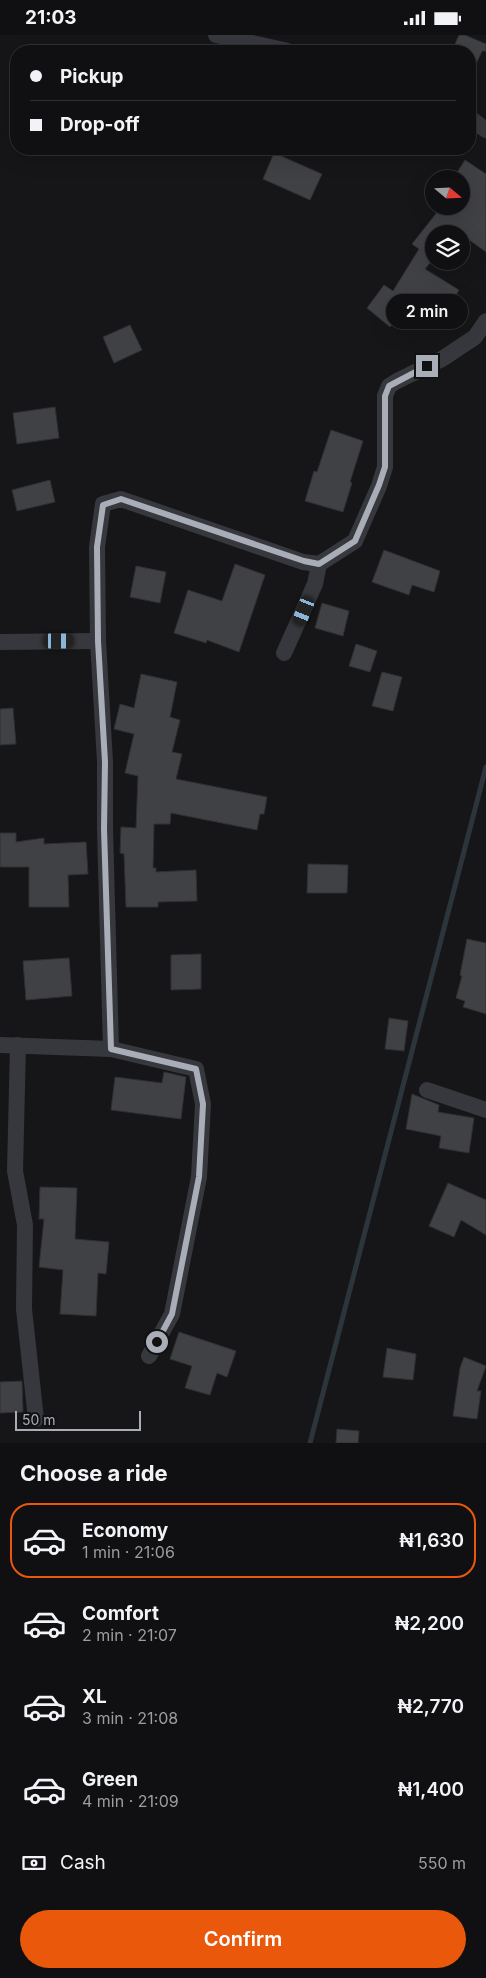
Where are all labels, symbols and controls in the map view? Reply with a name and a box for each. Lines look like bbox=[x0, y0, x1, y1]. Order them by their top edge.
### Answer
text: 21:03 bbox=[25, 6, 77, 29]
text: Pickup bbox=[60, 65, 123, 88]
text: Drop-off bbox=[60, 113, 140, 136]
north arrow bbox=[425, 170, 470, 215]
map controls bbox=[425, 170, 470, 270]
button: layers bbox=[425, 225, 470, 270]
callout: 2 min bbox=[386, 293, 468, 329]
text: 2 min bbox=[406, 301, 448, 321]
route end bbox=[416, 355, 438, 377]
car bbox=[291, 594, 316, 628]
car bbox=[44, 634, 74, 649]
route start bbox=[146, 1331, 168, 1353]
scale bar bbox=[15, 1408, 141, 1431]
text: 50 m bbox=[22, 1411, 56, 1428]
text: Choose a ride bbox=[20, 1460, 168, 1486]
icon: car bbox=[22, 1518, 67, 1563]
text: Economy bbox=[82, 1519, 168, 1542]
text: ₦1,630 bbox=[399, 1529, 464, 1552]
text: 1 min · 21:06 bbox=[82, 1542, 175, 1562]
icon: car bbox=[22, 1601, 67, 1646]
text: Comfort bbox=[82, 1602, 159, 1625]
text: ₦2,200 bbox=[395, 1612, 464, 1635]
text: 2 min · 21:07 bbox=[82, 1625, 177, 1645]
icon: car bbox=[22, 1684, 67, 1729]
text: XL bbox=[82, 1685, 107, 1708]
text: ₦2,770 bbox=[398, 1695, 464, 1718]
text: 3 min · 21:08 bbox=[82, 1708, 178, 1728]
icon: car bbox=[22, 1767, 67, 1812]
text: Green bbox=[82, 1768, 138, 1791]
text: ₦1,400 bbox=[398, 1778, 464, 1801]
text: 4 min · 21:09 bbox=[82, 1791, 179, 1811]
icon: cash bbox=[20, 1849, 48, 1877]
text: Cash bbox=[60, 1851, 106, 1874]
text: 550 m bbox=[418, 1853, 466, 1873]
button: Confirm bbox=[20, 1910, 466, 1968]

